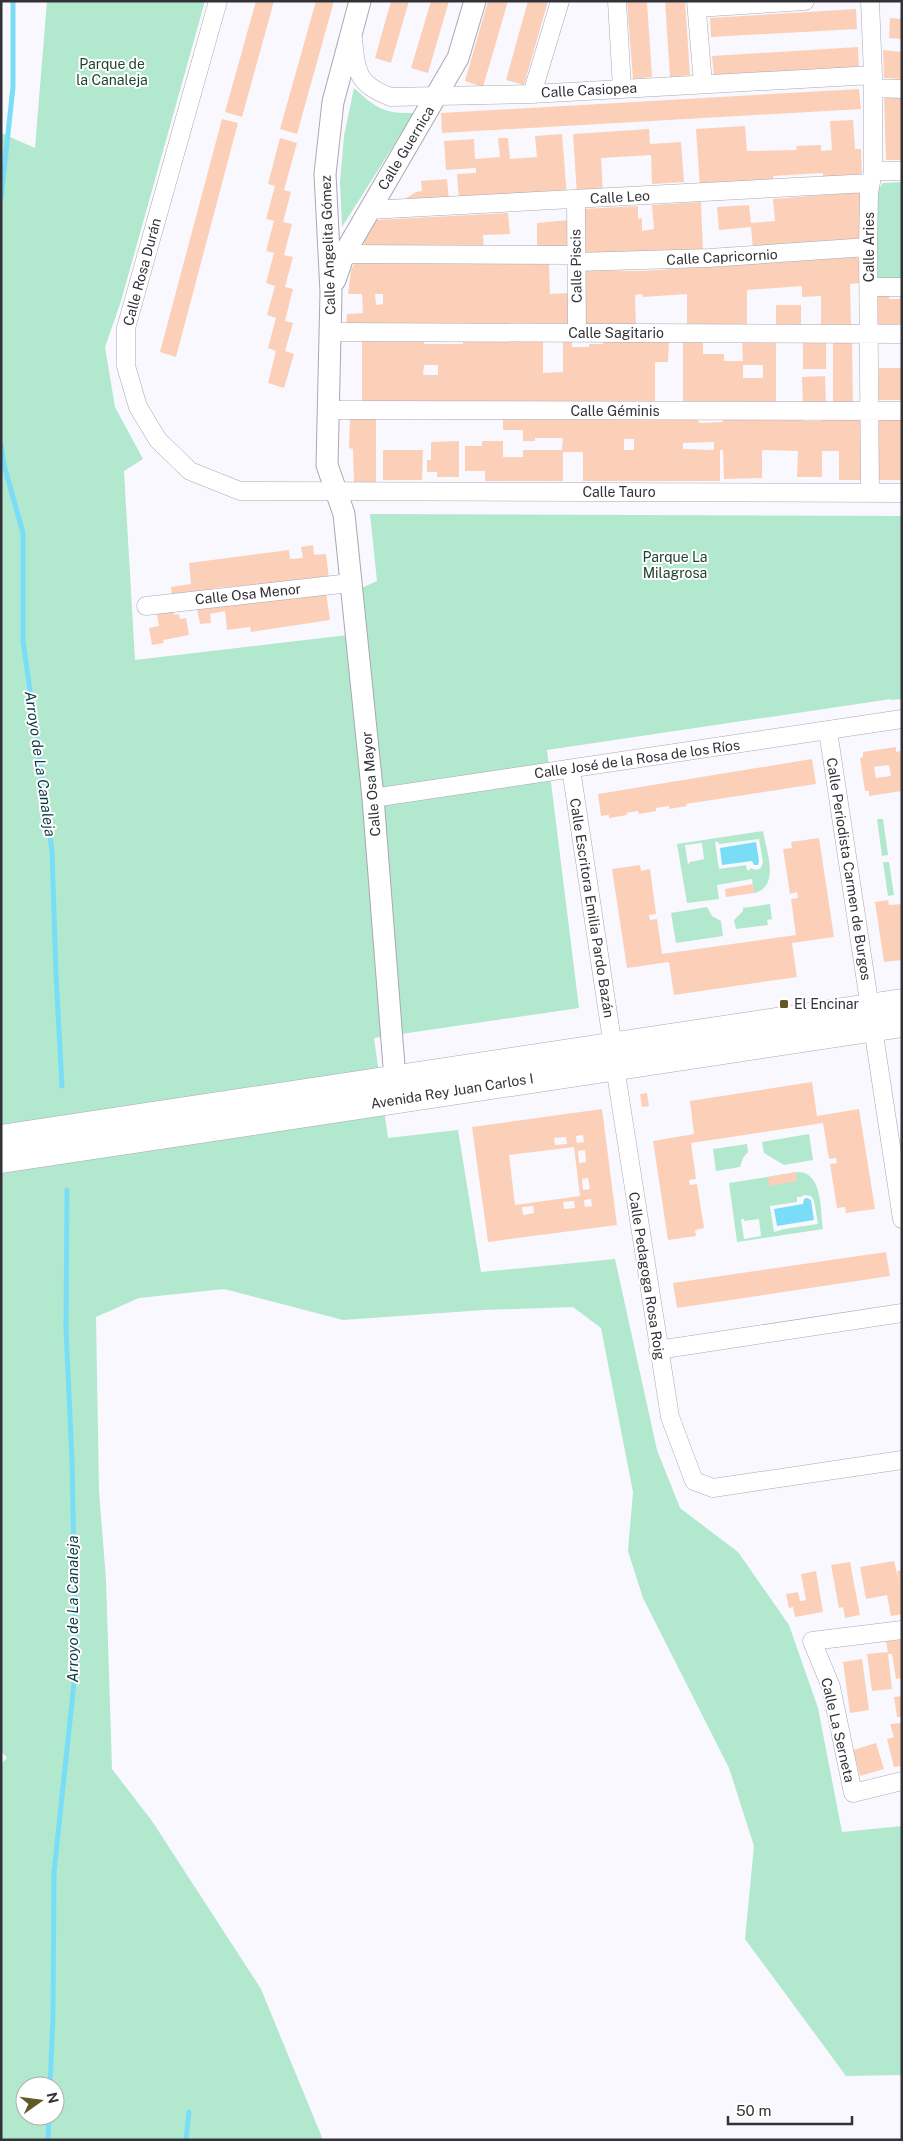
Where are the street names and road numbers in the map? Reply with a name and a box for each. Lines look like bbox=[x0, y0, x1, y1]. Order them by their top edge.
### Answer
street label: Calle Casiopea bbox=[541, 79, 637, 101]
street label: Calle Guernica bbox=[375, 103, 437, 193]
street label: Calle Angelita Gómez bbox=[318, 175, 338, 315]
street label: Calle Leo bbox=[590, 187, 651, 207]
street label: Calle Aries bbox=[861, 212, 877, 282]
street label: Calle Rosa Durán bbox=[120, 216, 164, 328]
street label: Calle Piscis bbox=[567, 229, 585, 303]
street label: Calle Capricornio bbox=[666, 246, 778, 268]
street label: Calle Sagitario bbox=[568, 325, 664, 341]
street label: Calle Géminis bbox=[571, 403, 659, 419]
street label: Calle Tauro bbox=[582, 484, 656, 500]
street label: Calle Osa Menor bbox=[194, 580, 302, 608]
street label: Calle Osa Mayor bbox=[358, 731, 384, 837]
street label: Calle José de la Rosa de los Ríos bbox=[533, 737, 741, 781]
street label: Calle Periodista Carmen de Burgos bbox=[823, 756, 875, 982]
street label: Calle Escritora Emilia Pardo Bazán bbox=[567, 797, 617, 1019]
street label: Avenida Rey Juan Carlos I bbox=[369, 1070, 535, 1112]
street label: Calle Pedagoga Rosa Roig bbox=[626, 1191, 668, 1361]
street label: Calle La Serneta bbox=[818, 1676, 858, 1784]

